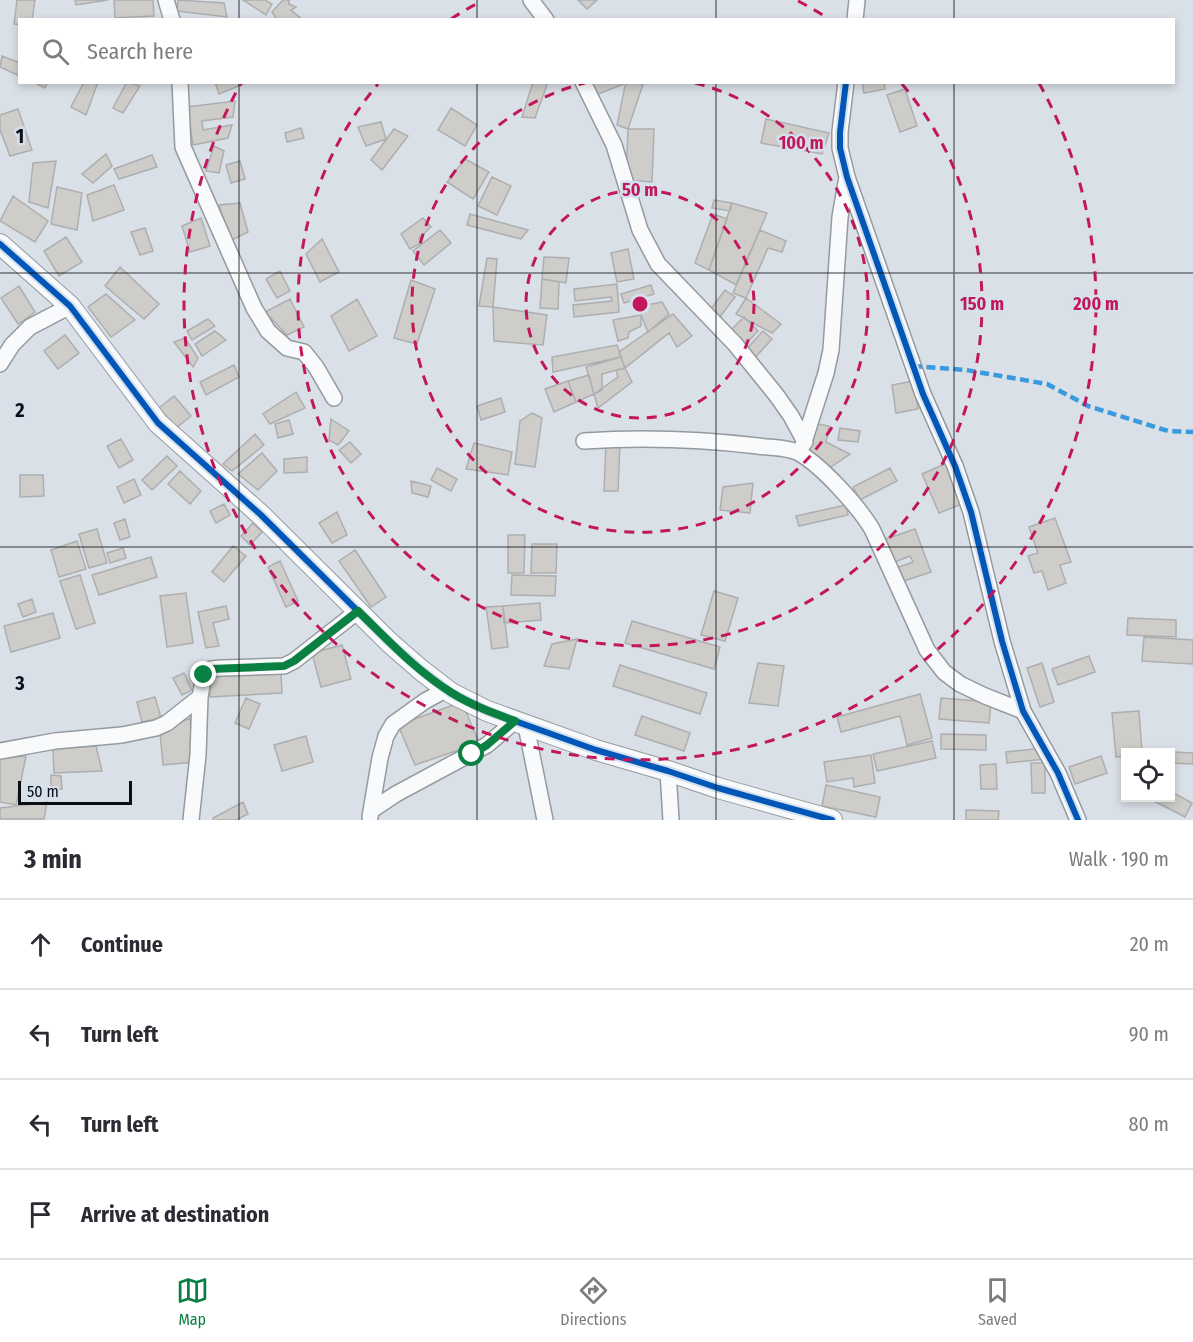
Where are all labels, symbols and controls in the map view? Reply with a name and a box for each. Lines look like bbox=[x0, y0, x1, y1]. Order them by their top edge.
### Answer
search box bbox=[18, 18, 1175, 84]
icon: search bbox=[39, 35, 72, 68]
text: Search here bbox=[87, 38, 193, 65]
text: 1 bbox=[16, 124, 24, 148]
text: 100 m bbox=[779, 132, 823, 154]
text: 50 m bbox=[622, 179, 658, 201]
text: 150 m bbox=[960, 293, 1004, 315]
text: 200 m bbox=[1072, 293, 1119, 315]
centre of rings bbox=[630, 294, 650, 314]
text: 2 bbox=[14, 398, 25, 422]
route end bbox=[190, 661, 216, 687]
text: 3 bbox=[14, 671, 25, 695]
route start bbox=[458, 740, 484, 766]
map controls bbox=[1121, 748, 1175, 802]
button: locate bbox=[1121, 748, 1175, 802]
scale bar bbox=[18, 778, 132, 806]
text: 50 m bbox=[27, 782, 59, 801]
text: 3 min bbox=[24, 844, 82, 875]
text: Walk · 190 m bbox=[1069, 847, 1169, 871]
icon: ahead bbox=[24, 928, 57, 961]
text: Continue bbox=[81, 931, 163, 958]
text: 20 m bbox=[1130, 932, 1169, 956]
icon: left bbox=[24, 1018, 57, 1051]
text: Turn left bbox=[81, 1021, 159, 1048]
text: 90 m bbox=[1129, 1022, 1169, 1046]
icon: left bbox=[24, 1108, 57, 1141]
text: Turn left bbox=[81, 1111, 159, 1138]
text: 80 m bbox=[1129, 1112, 1169, 1136]
icon: arrive bbox=[24, 1198, 57, 1231]
text: Arrive at destination bbox=[81, 1201, 269, 1228]
tab: Map bbox=[176, 1274, 209, 1329]
tab: Directions bbox=[560, 1274, 627, 1329]
tab: Saved bbox=[978, 1274, 1017, 1329]

